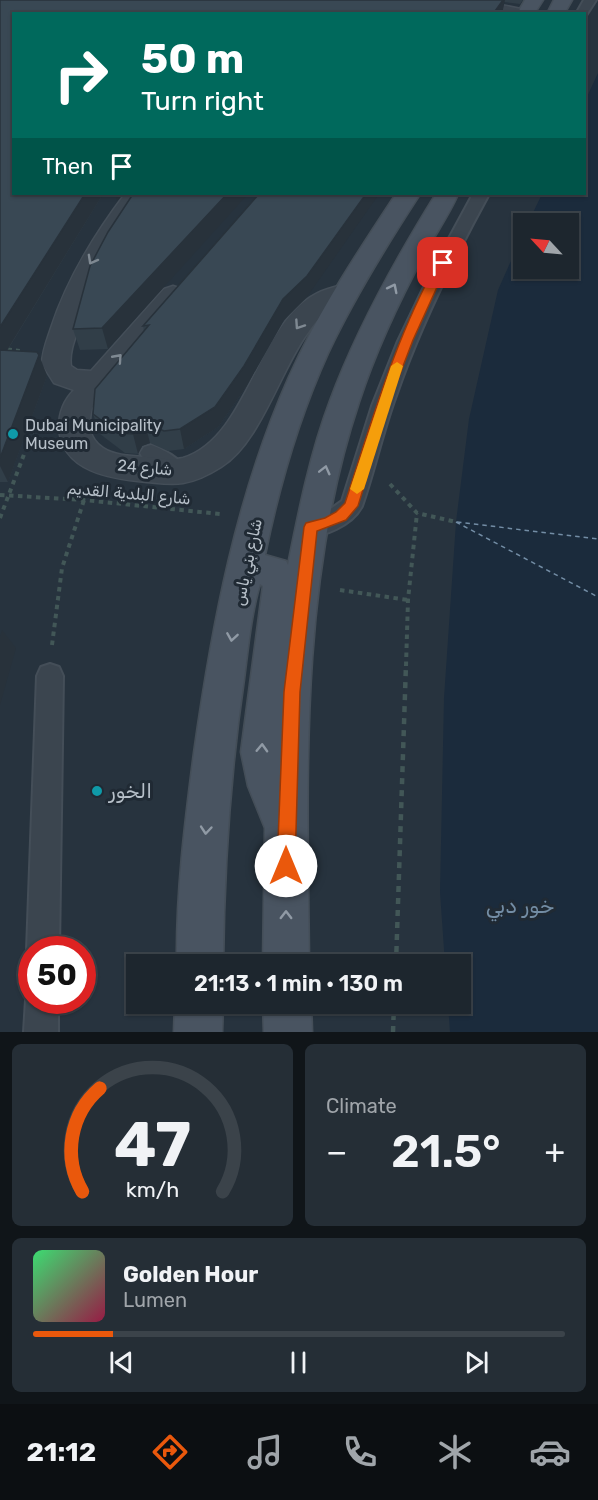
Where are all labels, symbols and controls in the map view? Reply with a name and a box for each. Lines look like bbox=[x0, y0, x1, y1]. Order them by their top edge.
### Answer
text: 50 m bbox=[141, 34, 244, 84]
icon: right bbox=[42, 36, 120, 114]
text: Turn right bbox=[141, 85, 264, 117]
icon: arrive bbox=[105, 150, 138, 183]
text: Then bbox=[42, 153, 93, 180]
north arrow bbox=[513, 213, 579, 279]
map controls bbox=[513, 213, 579, 279]
pin bbox=[417, 237, 468, 288]
icon: arrive bbox=[426, 246, 459, 279]
one-way arrow bbox=[88, 254, 100, 264]
one-way arrow bbox=[386, 283, 397, 294]
one-way arrow bbox=[295, 318, 306, 329]
one-way arrow bbox=[111, 354, 122, 365]
place label: Dubai Municipality Museum bbox=[25, 416, 162, 453]
marker: Dubai Municipality Museum bbox=[6, 427, 20, 441]
street label: شارع 24 bbox=[116, 456, 173, 481]
one-way arrow bbox=[317, 465, 330, 475]
street label: شارع البلدية القديم bbox=[66, 479, 191, 510]
street label: شارع بني ياس bbox=[229, 517, 269, 608]
one-way arrow bbox=[226, 632, 238, 642]
one-way arrow bbox=[256, 743, 268, 752]
place label: الخور bbox=[108, 779, 152, 803]
marker: الخور bbox=[90, 784, 104, 798]
one-way arrow bbox=[200, 826, 213, 835]
position arrow bbox=[254, 834, 318, 898]
water label: خور دبي bbox=[486, 893, 554, 922]
one-way arrow bbox=[280, 911, 292, 920]
speed limit sign: 50 bbox=[18, 936, 96, 1014]
text: 21:13 · 1 min · 130 m bbox=[194, 970, 403, 997]
text: Climate bbox=[326, 1094, 397, 1118]
text: 47 bbox=[114, 1108, 191, 1182]
text: 21.5° bbox=[391, 1125, 501, 1178]
text: − bbox=[326, 1132, 347, 1171]
text: + bbox=[544, 1132, 565, 1171]
text: km/h bbox=[126, 1177, 179, 1202]
text: Golden Hour bbox=[123, 1261, 258, 1288]
text: Lumen bbox=[123, 1288, 187, 1312]
icon: previous bbox=[105, 1346, 138, 1379]
icon: pause bbox=[282, 1346, 315, 1379]
icon: next bbox=[460, 1346, 493, 1379]
icon: directions bbox=[149, 1431, 191, 1473]
icon: music bbox=[244, 1431, 286, 1473]
icon: phone bbox=[339, 1431, 381, 1473]
icon: climate bbox=[434, 1431, 476, 1473]
icon: car bbox=[529, 1431, 571, 1473]
text: 21:12 bbox=[27, 1436, 96, 1468]

